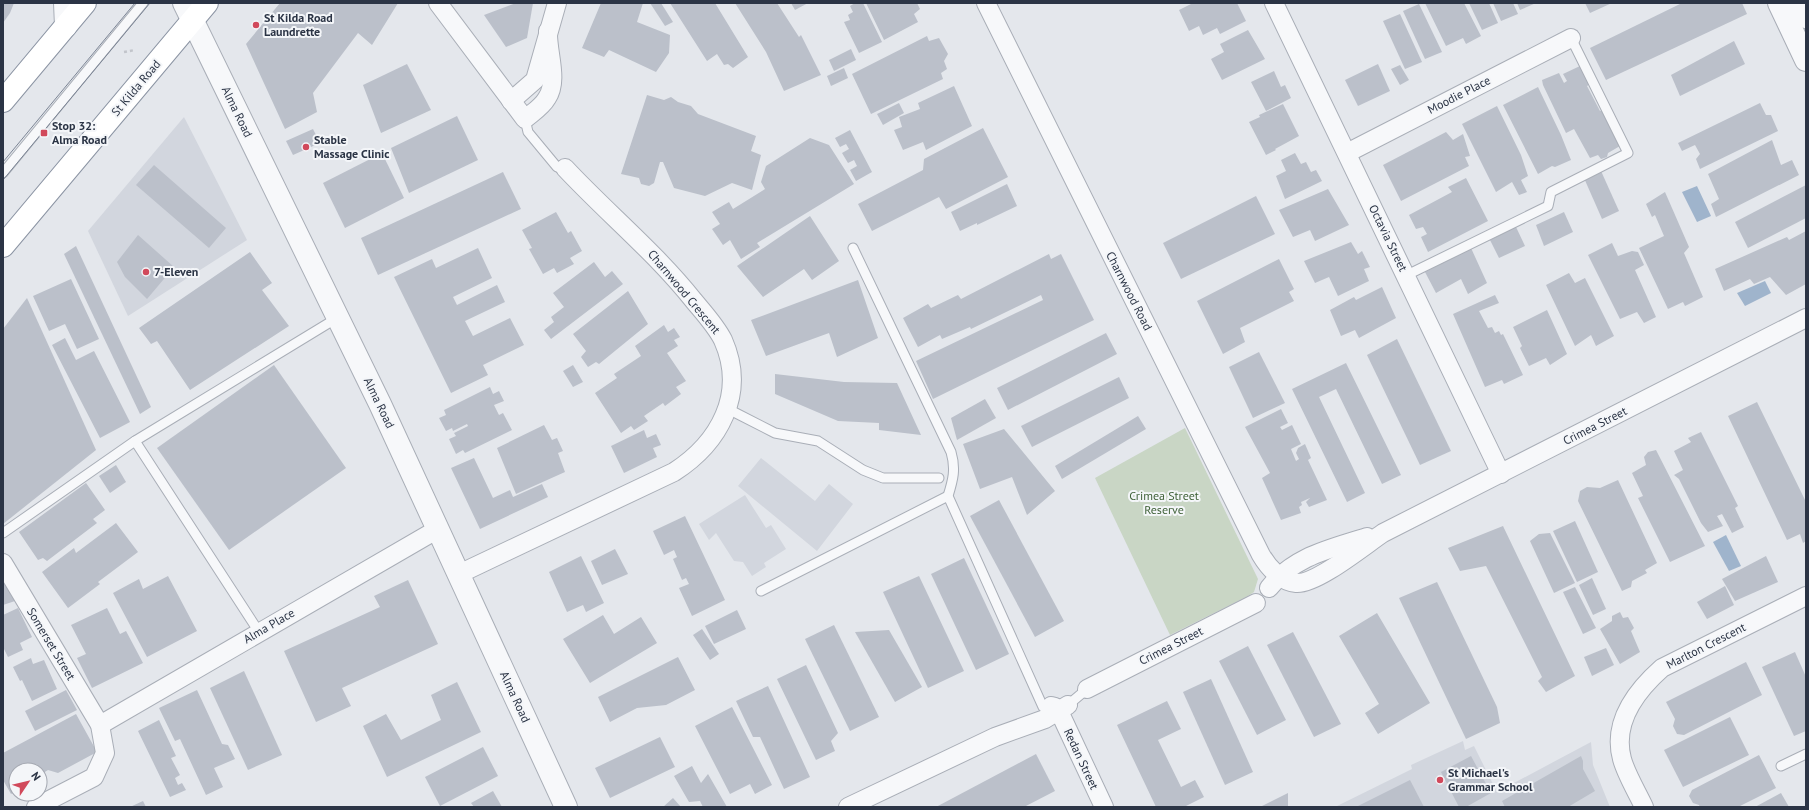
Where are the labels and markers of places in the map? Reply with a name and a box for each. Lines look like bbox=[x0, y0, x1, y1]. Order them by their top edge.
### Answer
place label: St Kilda Road Laundrette bbox=[264, 10, 333, 39]
marker: St Kilda Road Laundrette bbox=[251, 20, 261, 30]
place label: Stop 32: Alma Road bbox=[52, 118, 107, 147]
marker: Stop 32: Alma Road bbox=[39, 128, 49, 138]
place label: Stable Massage Clinic bbox=[314, 132, 389, 161]
marker: Stable Massage Clinic bbox=[301, 142, 311, 152]
place label: 7-Eleven bbox=[154, 264, 198, 279]
marker: 7-Eleven bbox=[141, 267, 151, 277]
place label: St Michael's Grammar School bbox=[1448, 765, 1533, 794]
marker: St Michael's Grammar School bbox=[1435, 775, 1445, 785]

